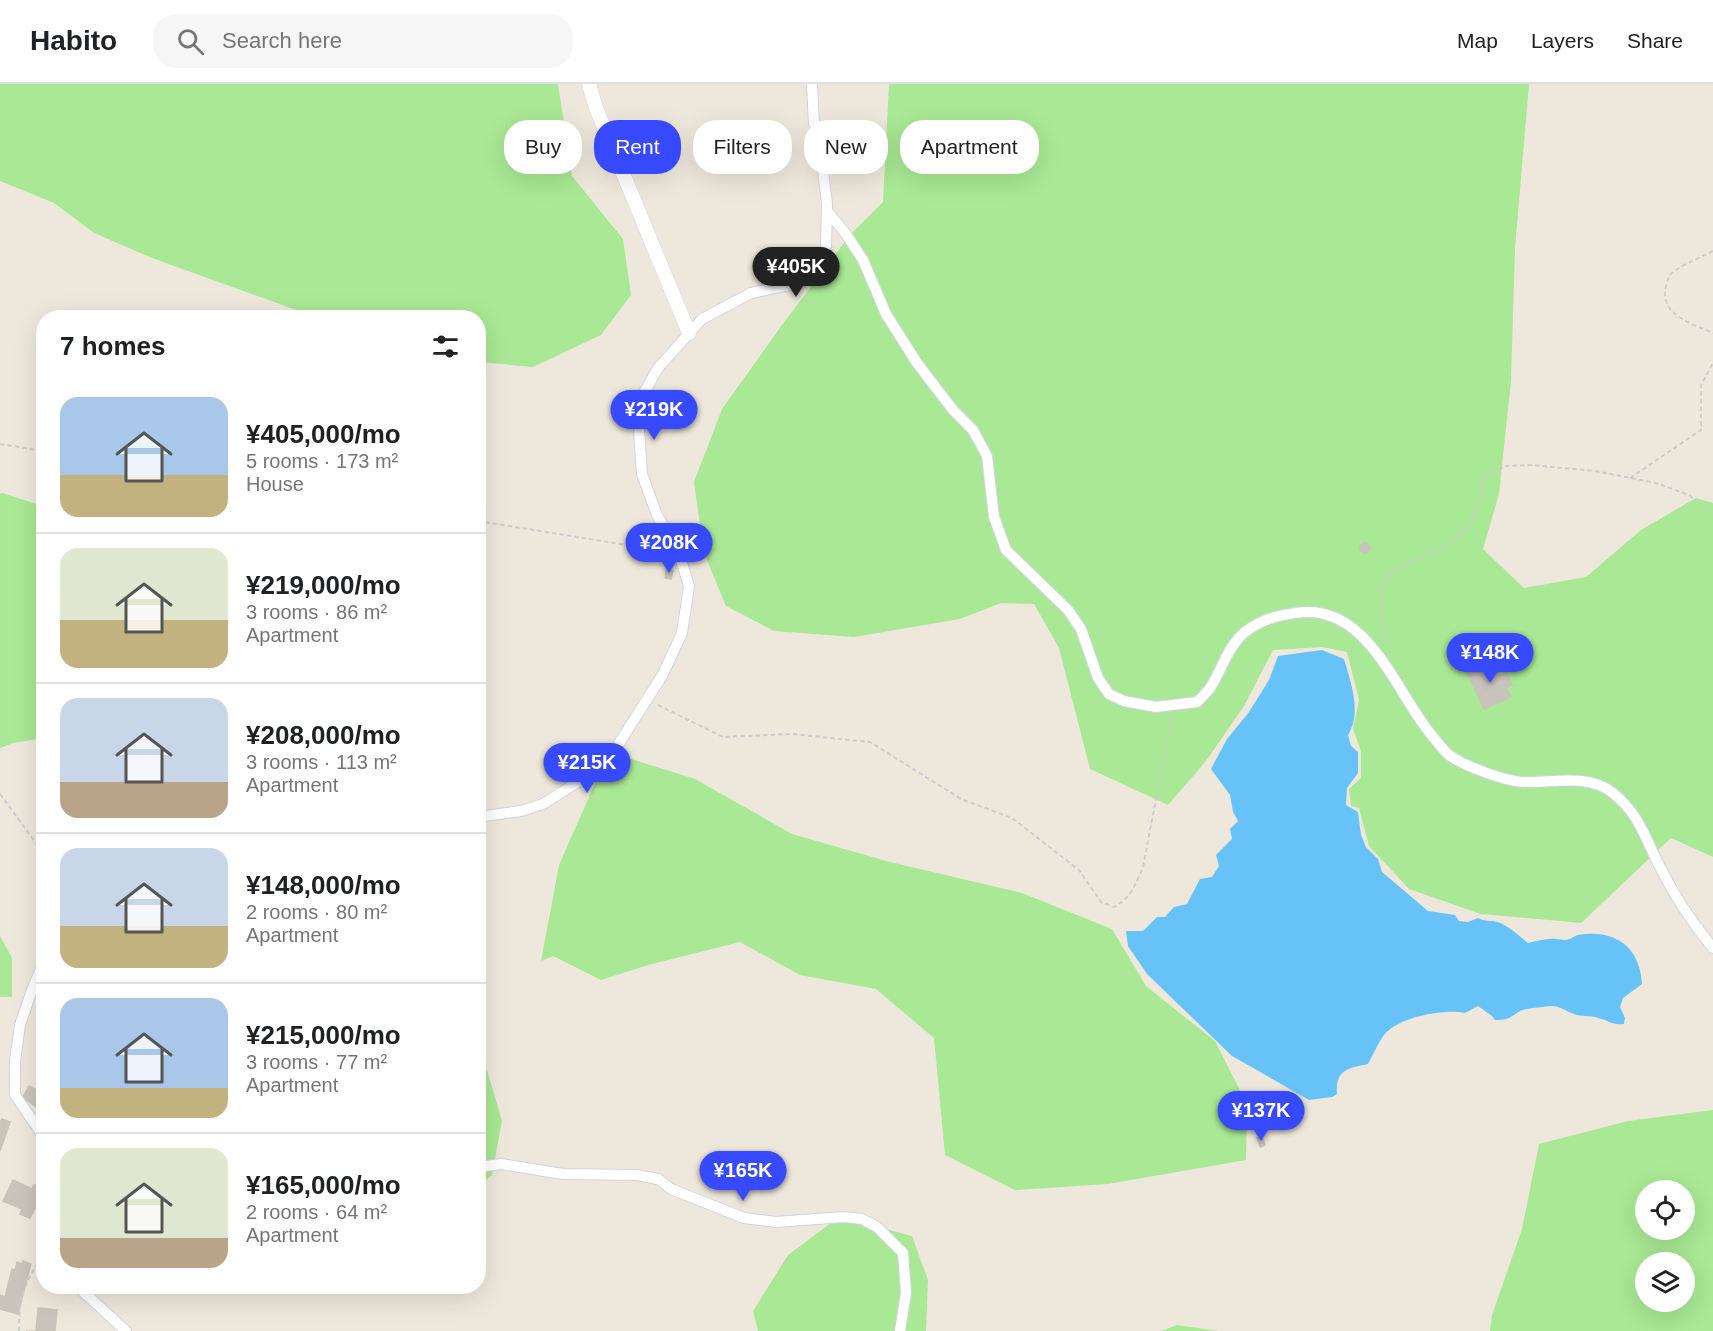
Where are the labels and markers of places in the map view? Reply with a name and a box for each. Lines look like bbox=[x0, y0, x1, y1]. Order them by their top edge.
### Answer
pin: ¥405K bbox=[754, 247, 838, 298]
pin: ¥219K bbox=[612, 390, 696, 441]
pin: ¥208K bbox=[627, 523, 711, 574]
pin: ¥148K bbox=[1448, 633, 1532, 684]
pin: ¥215K bbox=[545, 743, 629, 794]
pin: ¥137K bbox=[1219, 1091, 1303, 1142]
pin: ¥165K bbox=[701, 1151, 785, 1202]

